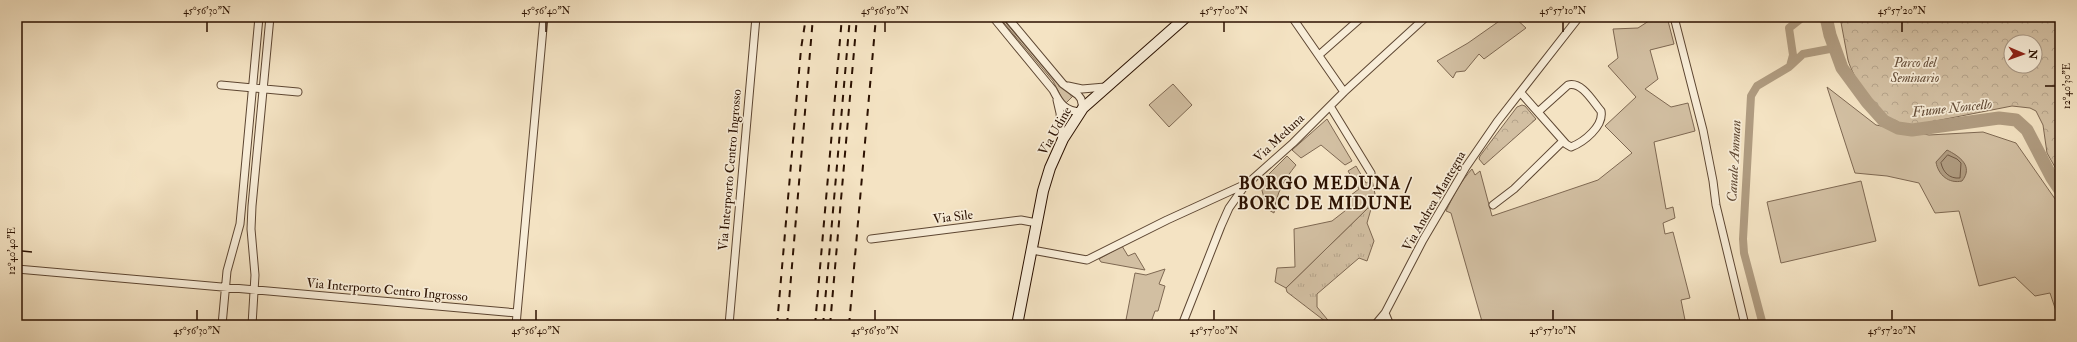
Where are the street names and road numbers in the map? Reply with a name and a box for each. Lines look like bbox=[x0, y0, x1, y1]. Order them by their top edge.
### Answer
street label: Via Interporto Centro Ingrosso bbox=[715, 89, 746, 252]
street label: Via Udine bbox=[1035, 103, 1076, 158]
street label: Via Meduna bbox=[1250, 110, 1308, 166]
street label: Via Andrea Mantegna bbox=[1399, 148, 1469, 254]
street label: Via Sile bbox=[932, 207, 974, 227]
street label: Via Interporto Centro Ingrosso bbox=[305, 275, 468, 306]

